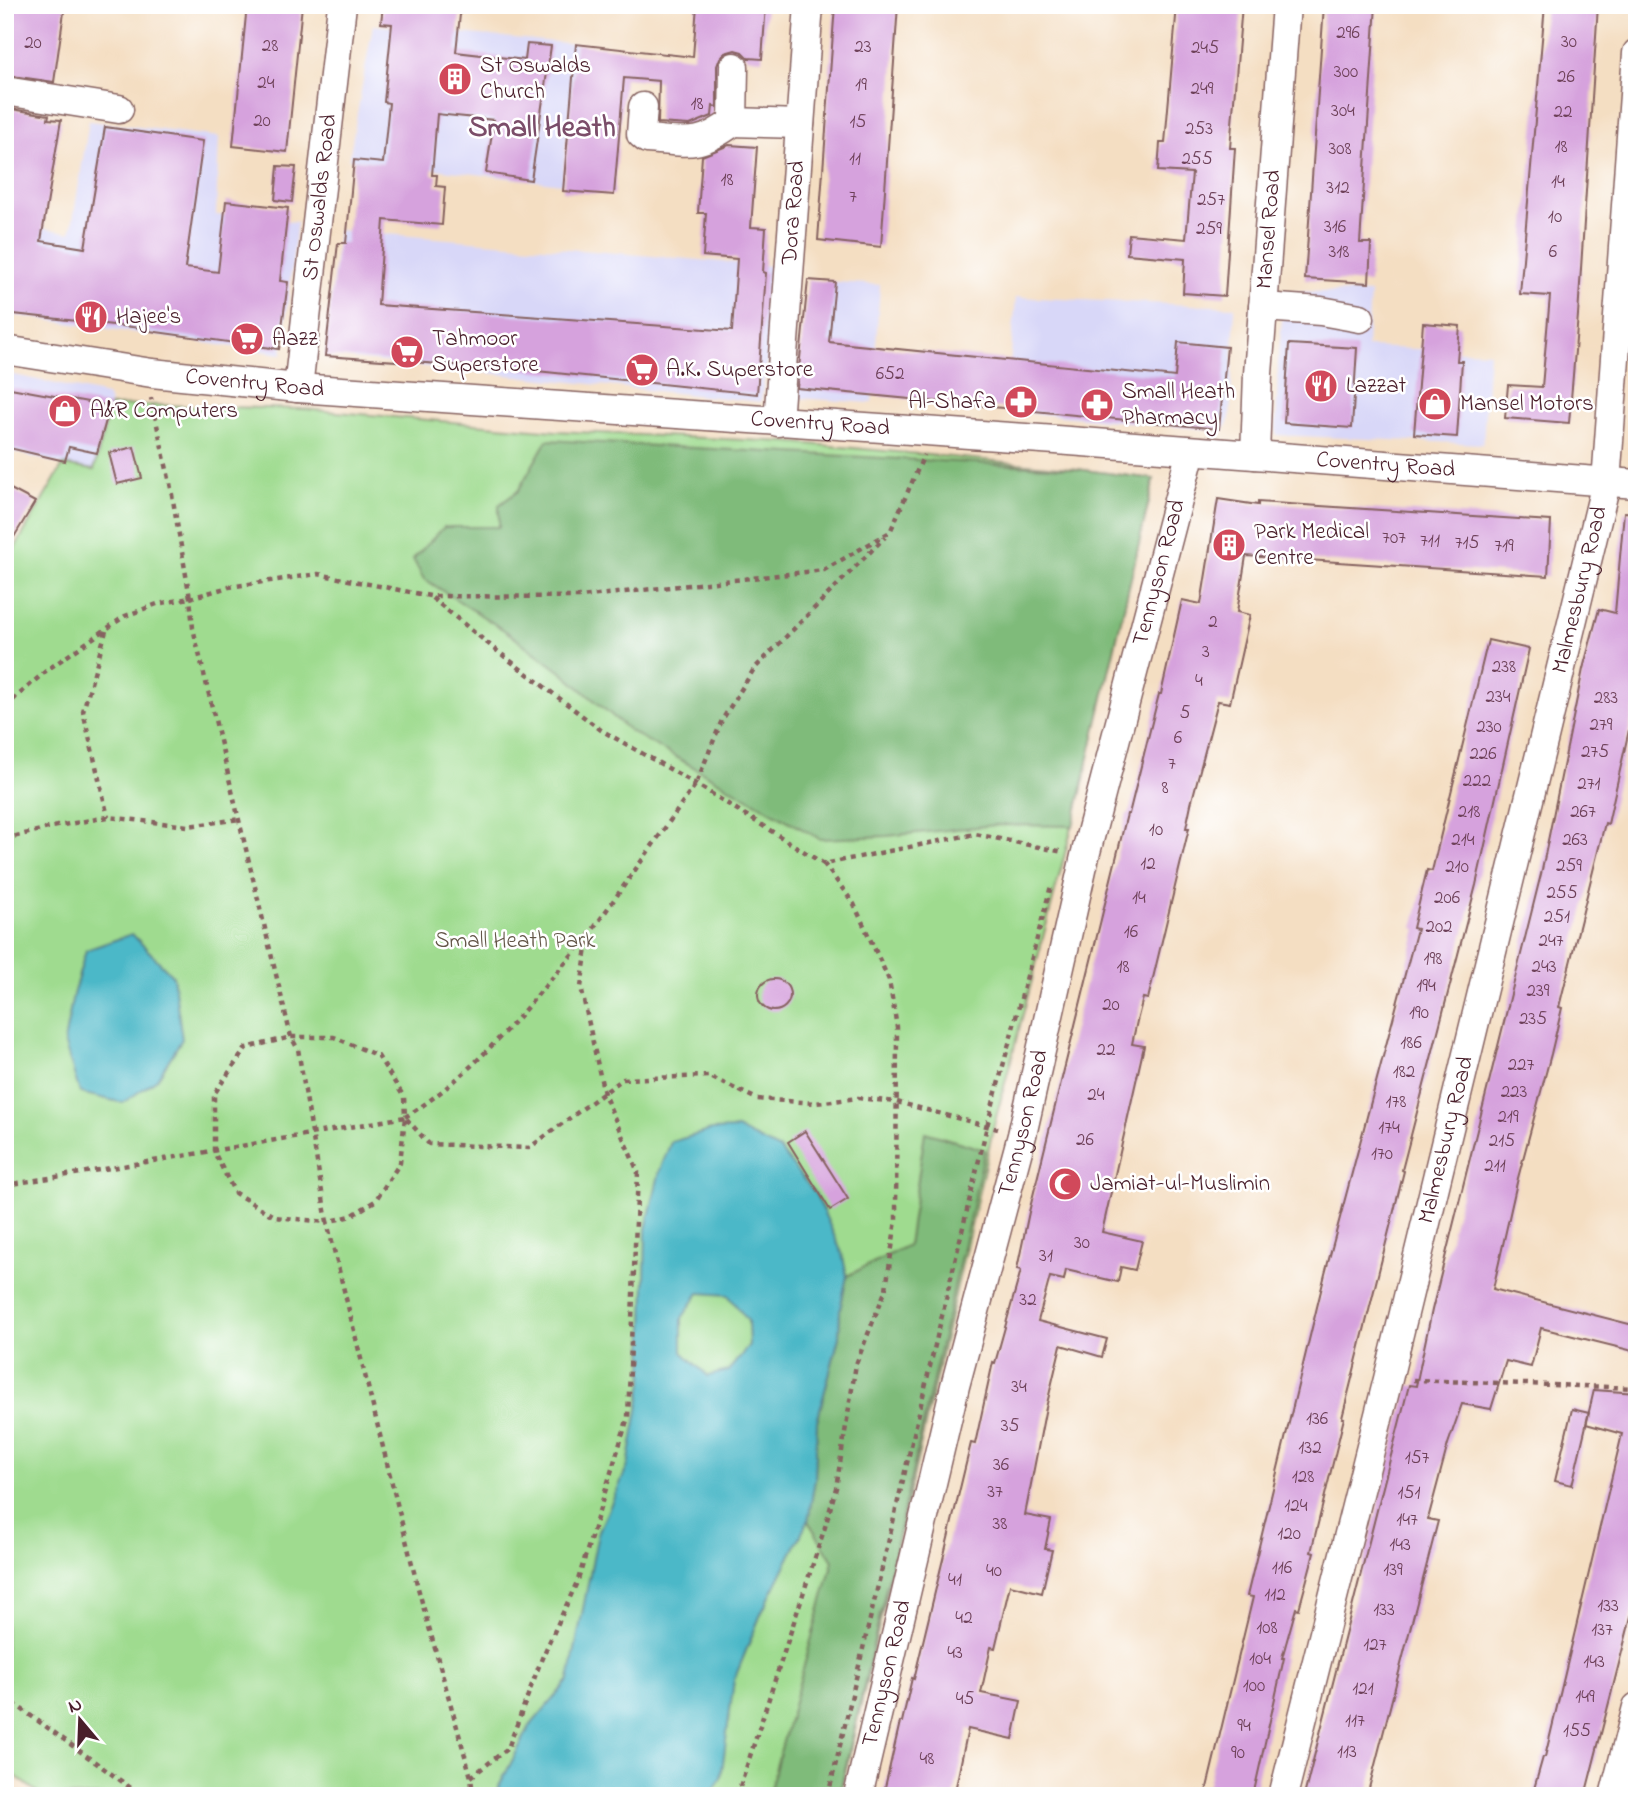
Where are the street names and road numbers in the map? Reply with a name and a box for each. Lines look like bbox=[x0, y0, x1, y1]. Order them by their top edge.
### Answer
street label: St Oswalds Road bbox=[294, 112, 346, 282]
street label: Dora Road bbox=[773, 159, 814, 267]
street label: Mansel Road bbox=[1248, 169, 1290, 290]
street label: Coventry Road bbox=[184, 360, 325, 406]
street label: Coventry Road bbox=[750, 403, 891, 445]
street label: Coventry Road bbox=[1315, 443, 1456, 487]
street label: Tennyson Road bbox=[1124, 496, 1194, 649]
street label: Malmesbury Road bbox=[1544, 503, 1616, 677]
street label: Tennyson Road bbox=[990, 1047, 1057, 1200]
street label: Malmesbury Road bbox=[1410, 1053, 1482, 1227]
street label: Tennyson Road bbox=[854, 1597, 920, 1750]

